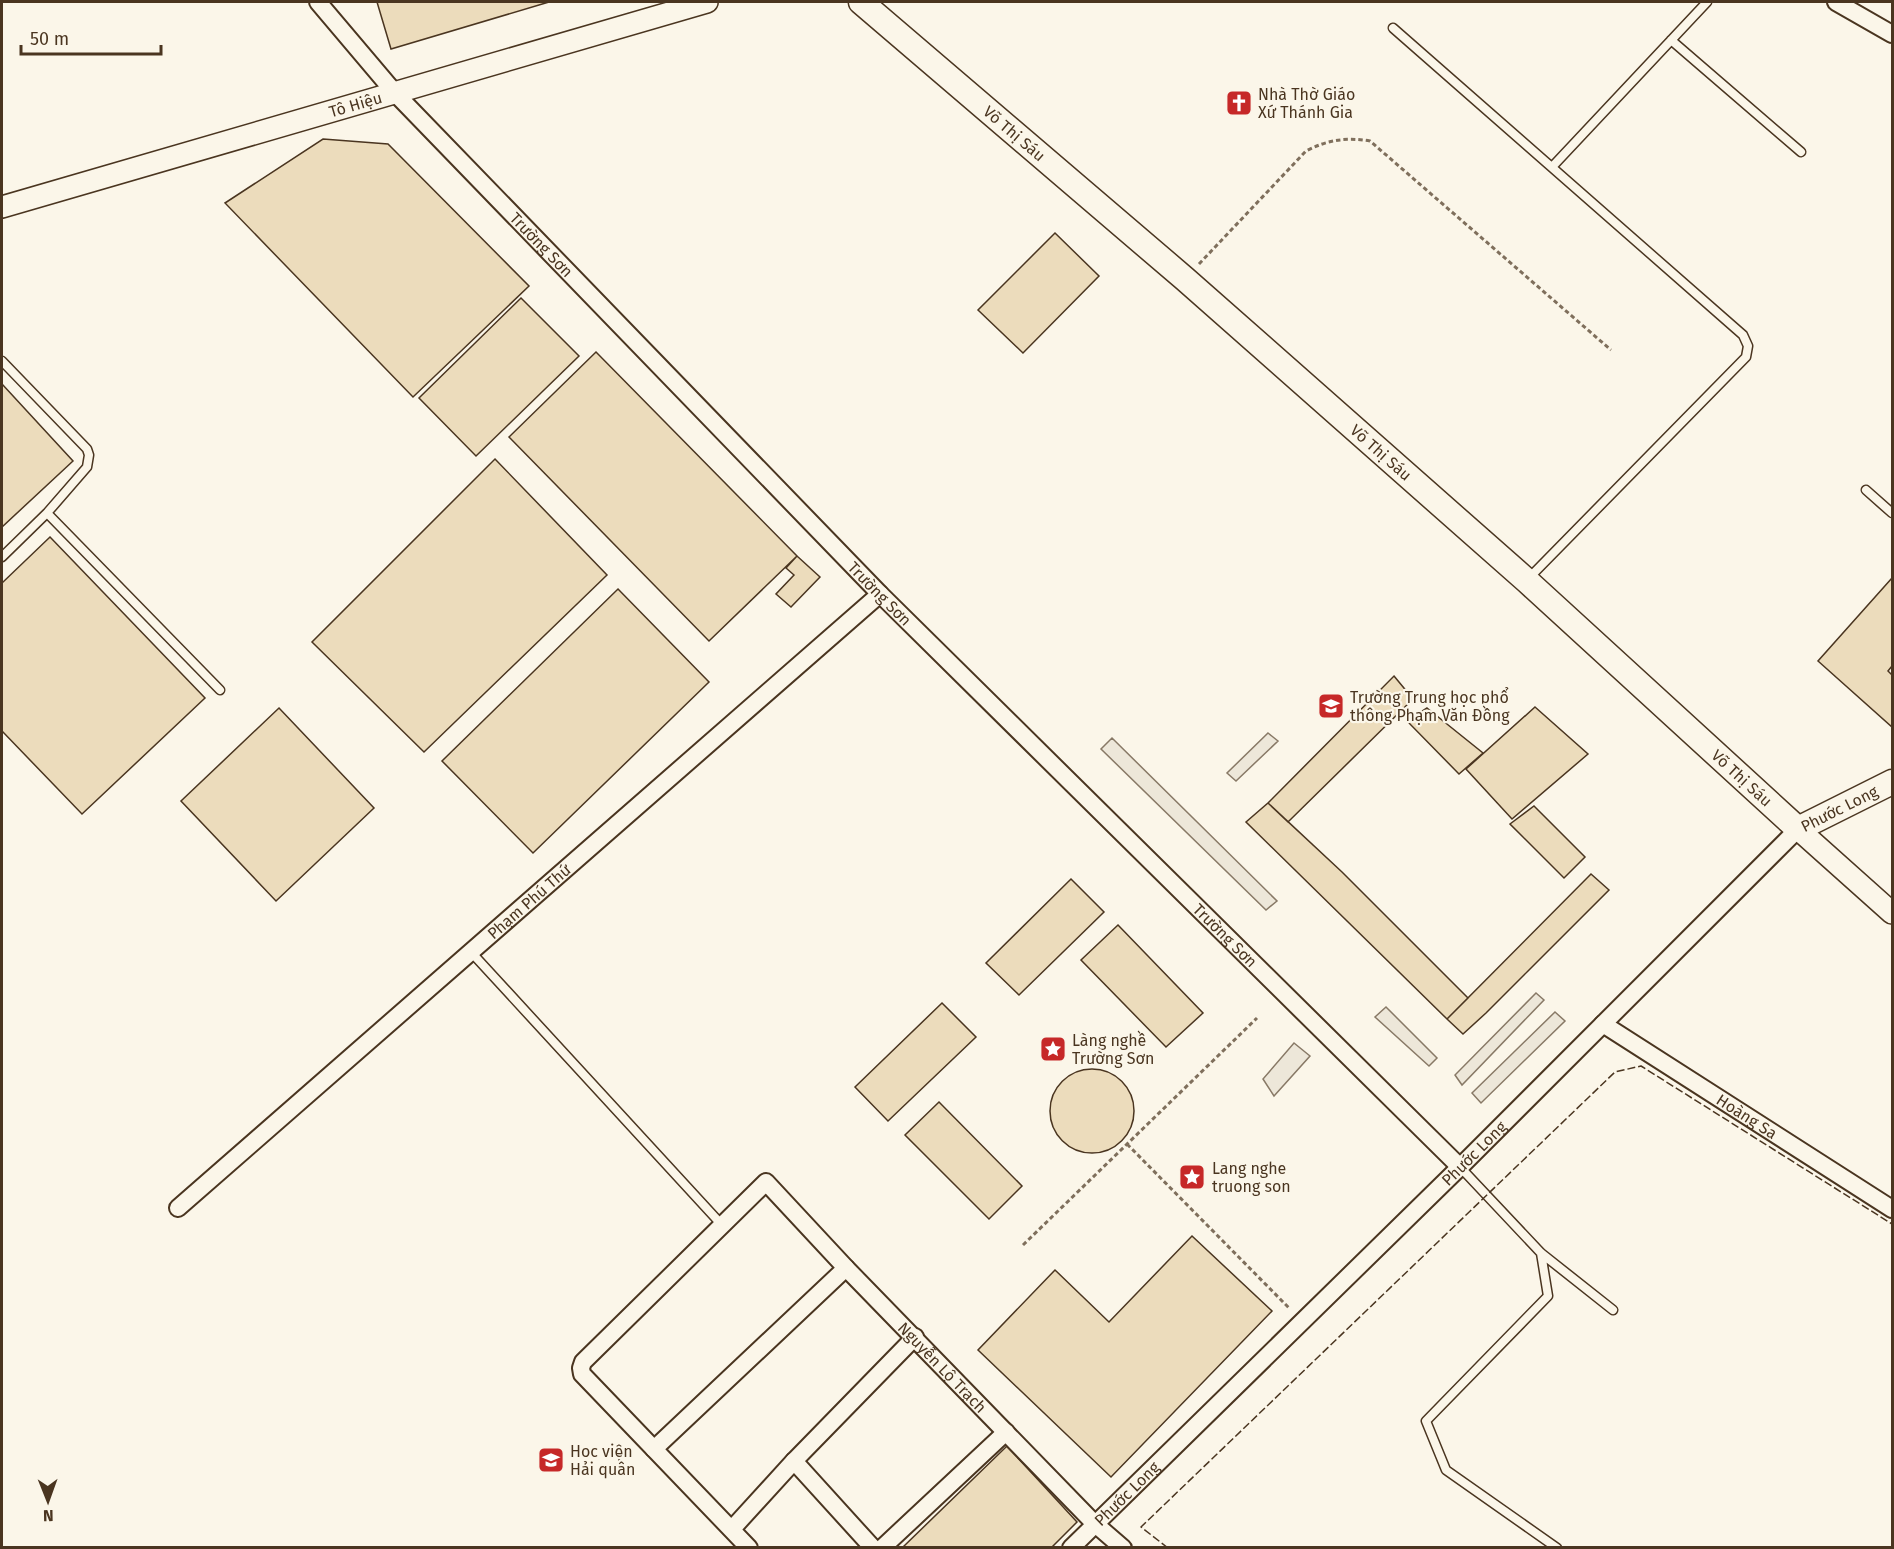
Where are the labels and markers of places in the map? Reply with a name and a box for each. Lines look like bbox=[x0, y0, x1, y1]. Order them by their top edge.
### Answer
place label: Nhà Thờ Giáo Xứ Thánh Gia bbox=[1258, 85, 1355, 122]
church icon: Nhà Thờ Giáo Xứ Thánh Gia bbox=[1224, 88, 1254, 118]
place label: Trường Trung học phổ thông Phạm Văn Đồng bbox=[1350, 687, 1510, 725]
school or university icon: Trường Trung học phổ thông Phạm Văn Đồng bbox=[1316, 691, 1346, 721]
place label: Làng nghề Trường Sơn bbox=[1072, 1030, 1154, 1068]
place icon: Làng nghề Trường Sơn bbox=[1038, 1034, 1068, 1064]
place label: Lang nghe truong son bbox=[1212, 1159, 1291, 1196]
place icon: Lang nghe truong son bbox=[1177, 1162, 1207, 1192]
place label: Học viện Hải quân bbox=[570, 1442, 635, 1479]
school or university icon: Học viện Hải quân bbox=[536, 1445, 566, 1475]

